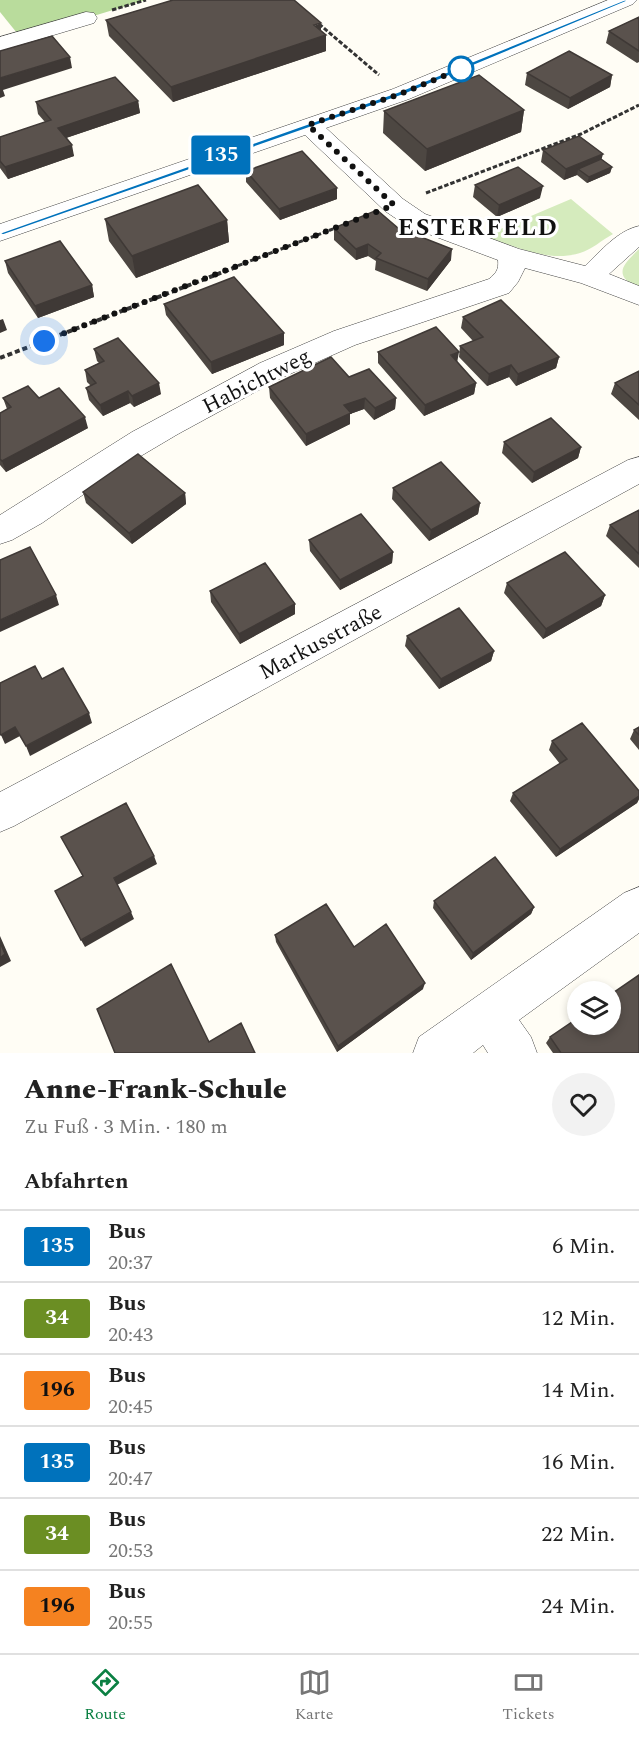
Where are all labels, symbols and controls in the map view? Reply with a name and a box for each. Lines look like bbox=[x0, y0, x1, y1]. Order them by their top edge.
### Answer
unlabelled marker bbox=[448, 56, 474, 82]
line badge: 135 bbox=[186, 136, 256, 174]
text: 135 bbox=[203, 139, 239, 171]
district label: ESTERFELD bbox=[398, 210, 558, 246]
your location bbox=[29, 326, 59, 356]
street label: Habichtweg bbox=[197, 340, 317, 423]
street label: Markusstraße bbox=[253, 596, 388, 689]
map controls bbox=[567, 981, 621, 1035]
button: layers bbox=[567, 981, 621, 1035]
text: Anne-Frank-Schule bbox=[24, 1068, 287, 1111]
button: heart bbox=[552, 1073, 615, 1136]
text: Zu Fuß · 3 Min. · 180 m bbox=[24, 1112, 228, 1142]
text: Abfahrten bbox=[24, 1165, 129, 1198]
text: Bus bbox=[108, 1215, 146, 1248]
text: 135 bbox=[39, 1230, 75, 1262]
text: 6 Min. bbox=[552, 1230, 615, 1263]
text: 20:37 bbox=[108, 1248, 153, 1278]
text: Bus bbox=[108, 1287, 146, 1320]
text: 34 bbox=[45, 1302, 69, 1334]
text: 12 Min. bbox=[541, 1302, 615, 1335]
text: 20:43 bbox=[108, 1320, 153, 1350]
text: Bus bbox=[108, 1359, 146, 1392]
text: 196 bbox=[39, 1374, 75, 1406]
text: 14 Min. bbox=[541, 1374, 615, 1407]
text: 20:45 bbox=[108, 1392, 153, 1422]
text: Bus bbox=[108, 1431, 146, 1464]
text: 135 bbox=[39, 1446, 75, 1478]
text: 16 Min. bbox=[541, 1446, 615, 1479]
text: 20:47 bbox=[108, 1464, 153, 1494]
text: Bus bbox=[108, 1503, 146, 1536]
text: 34 bbox=[45, 1518, 69, 1550]
text: 22 Min. bbox=[541, 1518, 615, 1551]
text: 20:53 bbox=[108, 1536, 153, 1566]
text: Bus bbox=[108, 1575, 146, 1608]
text: 196 bbox=[39, 1590, 75, 1622]
text: 24 Min. bbox=[541, 1590, 615, 1623]
text: 20:55 bbox=[108, 1608, 153, 1638]
tab: Route bbox=[84, 1666, 126, 1726]
tab: Karte bbox=[295, 1666, 333, 1726]
tab: Tickets bbox=[502, 1666, 555, 1726]

